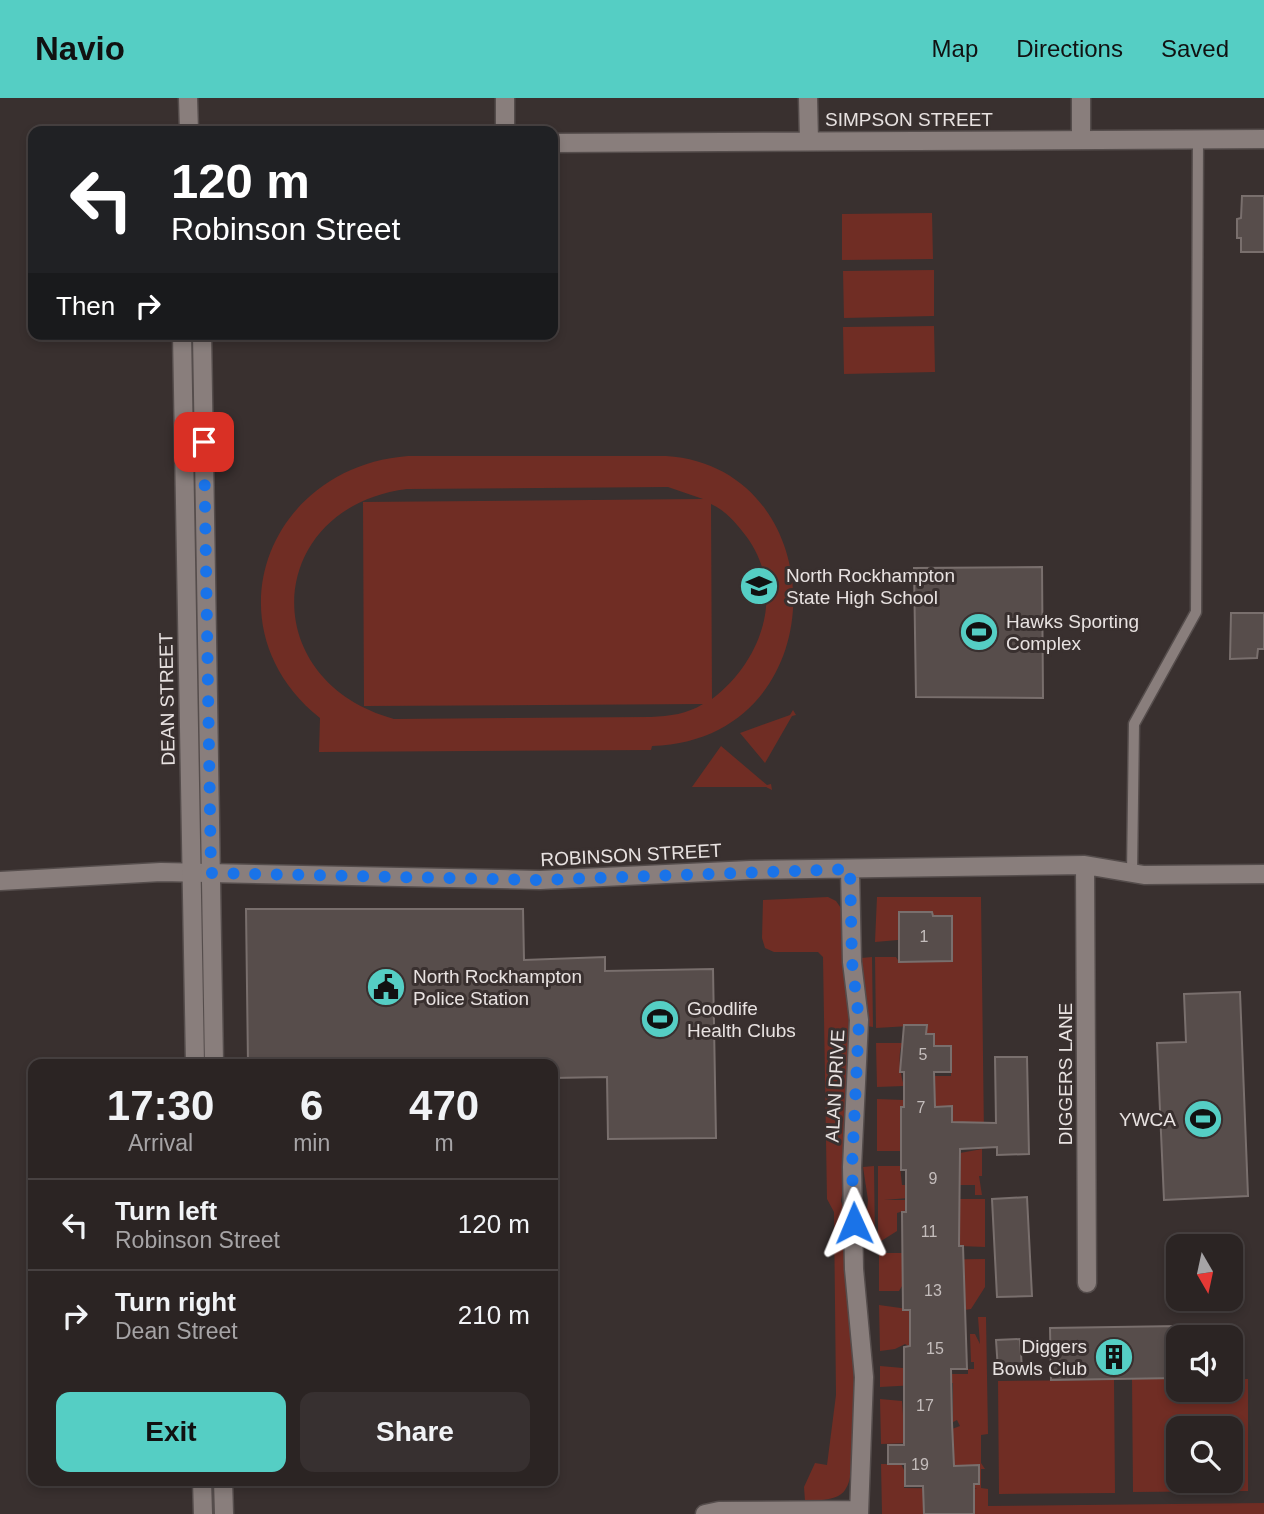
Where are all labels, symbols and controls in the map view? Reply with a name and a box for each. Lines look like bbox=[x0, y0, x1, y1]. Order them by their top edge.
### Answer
text: Navio bbox=[35, 30, 125, 67]
text: Map bbox=[932, 35, 978, 62]
text: Directions bbox=[1016, 35, 1123, 62]
text: Saved bbox=[1161, 35, 1229, 62]
street label: SIMPSON STREET bbox=[825, 109, 993, 130]
icon: left bbox=[56, 154, 147, 245]
text: 120 m bbox=[171, 154, 310, 208]
text: Robinson Street bbox=[171, 211, 400, 247]
icon: right bbox=[129, 287, 167, 325]
text: Then bbox=[56, 291, 115, 321]
pin bbox=[174, 412, 234, 472]
icon: arrive bbox=[185, 423, 223, 461]
school or university icon: North Rockhampton State High School bbox=[738, 565, 780, 607]
place label: North Rockhampton State High School bbox=[786, 565, 955, 608]
sports icon: Hawks Sporting Complex bbox=[958, 611, 1000, 653]
place label: Hawks Sporting Complex bbox=[1006, 611, 1139, 654]
street label: DEAN STREET bbox=[155, 632, 179, 766]
street label: ROBINSON STREET bbox=[540, 840, 723, 870]
house number: 1 bbox=[920, 928, 929, 945]
public building icon: North Rockhampton Police Station bbox=[365, 966, 407, 1008]
place label: North Rockhampton Police Station bbox=[413, 966, 582, 1009]
sports icon: Goodlife Health Clubs bbox=[639, 998, 681, 1040]
place label: Goodlife Health Clubs bbox=[687, 998, 796, 1041]
street label: DIGGERS LANE bbox=[1055, 1003, 1076, 1145]
street label: ALAN DRIVE bbox=[822, 1029, 848, 1143]
house number: 5 bbox=[919, 1046, 928, 1063]
text: 17:30 bbox=[107, 1082, 214, 1129]
text: 6 bbox=[300, 1082, 323, 1129]
text: 470 bbox=[409, 1082, 479, 1129]
sports icon: YWCA bbox=[1182, 1098, 1224, 1140]
house number: 7 bbox=[917, 1099, 926, 1116]
place label: YWCA bbox=[1119, 1109, 1176, 1130]
text: Arrival bbox=[128, 1130, 193, 1156]
text: min bbox=[293, 1130, 330, 1156]
text: m bbox=[435, 1130, 454, 1156]
house number: 9 bbox=[929, 1170, 938, 1187]
position arrow bbox=[817, 1186, 891, 1260]
text: Turn left bbox=[115, 1196, 217, 1226]
icon: left bbox=[56, 1206, 94, 1244]
text: 120 m bbox=[458, 1209, 530, 1239]
house number: 11 bbox=[921, 1223, 937, 1240]
text: Robinson Street bbox=[115, 1227, 280, 1253]
north arrow bbox=[1166, 1234, 1242, 1311]
map controls bbox=[1166, 1234, 1243, 1493]
house number: 13 bbox=[924, 1282, 942, 1299]
text: Turn right bbox=[115, 1287, 236, 1317]
icon: right bbox=[56, 1297, 94, 1335]
text: 210 m bbox=[458, 1300, 530, 1330]
text: Dean Street bbox=[115, 1318, 238, 1344]
button: sound bbox=[1166, 1325, 1243, 1402]
place label: Diggers Bowls Club bbox=[992, 1336, 1087, 1379]
building icon: Diggers Bowls Club bbox=[1093, 1336, 1135, 1378]
house number: 15 bbox=[926, 1340, 944, 1357]
button: Exit bbox=[56, 1392, 286, 1472]
button: Share bbox=[300, 1392, 530, 1472]
house number: 17 bbox=[916, 1397, 934, 1414]
button: search bbox=[1166, 1416, 1243, 1493]
house number: 19 bbox=[911, 1456, 929, 1473]

